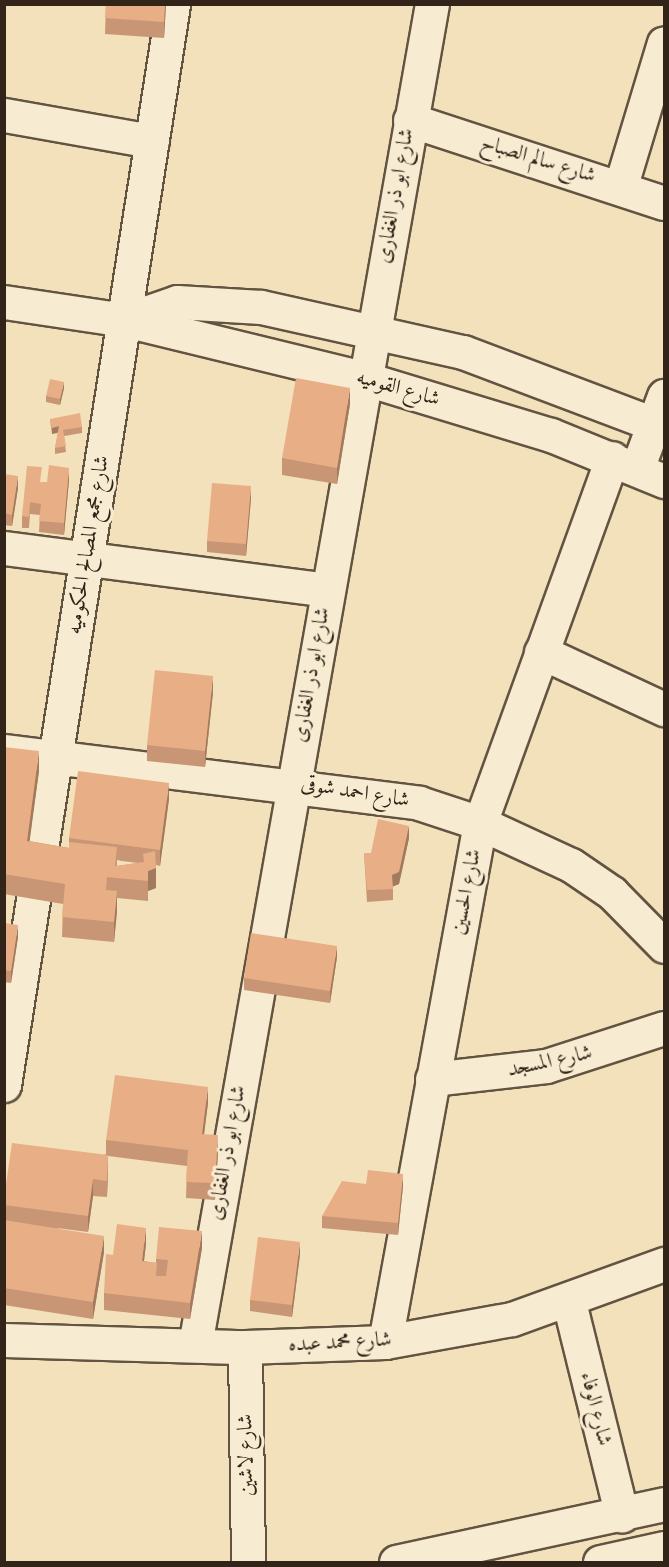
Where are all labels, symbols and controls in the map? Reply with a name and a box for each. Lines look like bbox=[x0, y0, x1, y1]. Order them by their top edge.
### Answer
street label: شارع ابو ذر الغفارى bbox=[372, 127, 420, 265]
street label: شارع سالم الصباح bbox=[478, 131, 598, 189]
street label: شارع القوميه bbox=[353, 365, 443, 413]
street label: شارع مجمع المصالح الحكوميه bbox=[62, 454, 116, 636]
street label: شارع ابو ذر الغفارى bbox=[288, 606, 336, 744]
street label: شارع احمد شوقى bbox=[299, 772, 411, 814]
street label: شارع الحسين bbox=[446, 847, 488, 937]
street label: شارع المسجد bbox=[505, 1041, 595, 1083]
street label: شارع ابو ذر الغفارى bbox=[204, 1084, 252, 1222]
street label: شارع محمد عبده bbox=[288, 1328, 392, 1358]
street label: شارع الوفاء bbox=[574, 1369, 616, 1449]
street label: شارع لاشين bbox=[234, 1414, 260, 1496]

